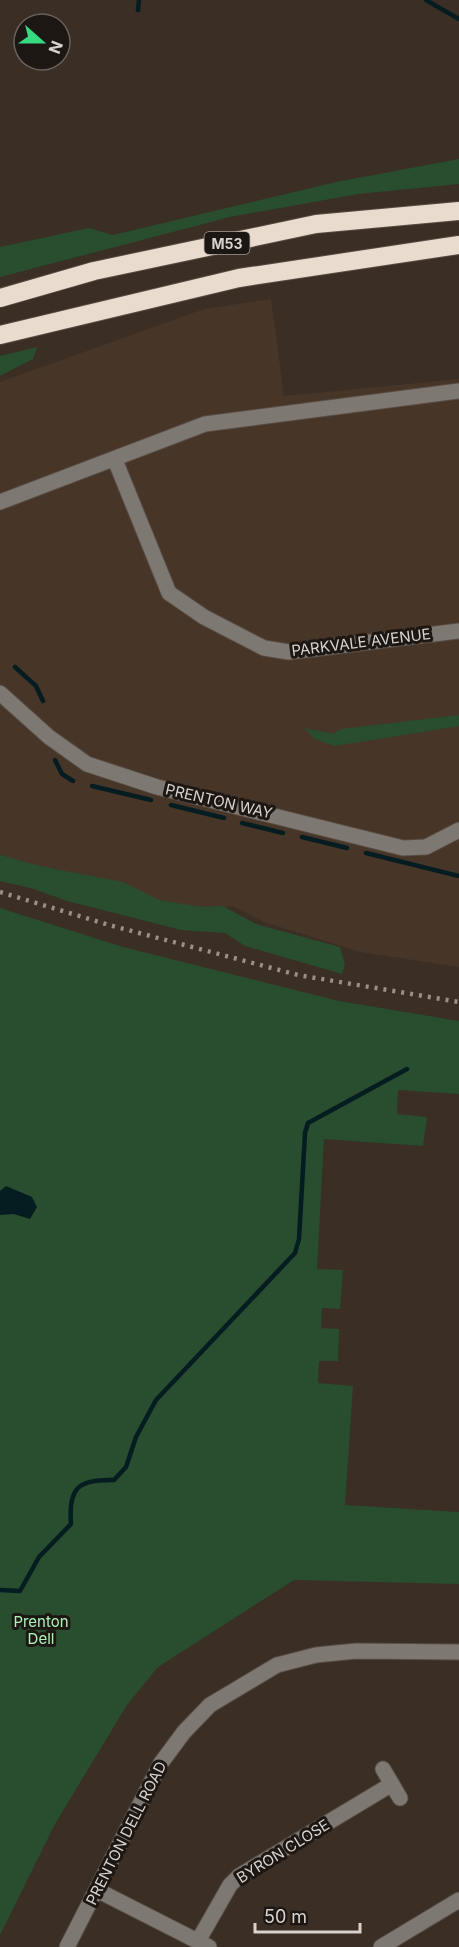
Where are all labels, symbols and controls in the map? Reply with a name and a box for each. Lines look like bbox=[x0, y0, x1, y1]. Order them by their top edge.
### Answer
north arrow bbox=[12, 12, 72, 72]
text: N bbox=[44, 38, 68, 57]
road number: M53 bbox=[204, 232, 250, 254]
street label: PARKVALE AVENUE bbox=[290, 624, 432, 660]
street label: PRENTON WAY bbox=[164, 779, 274, 823]
park label: Prenton Dell bbox=[13, 1612, 69, 1648]
street label: PRENTON DELL ROAD bbox=[82, 1758, 170, 1908]
street label: BYRON CLOSE bbox=[233, 1815, 333, 1887]
scale bar bbox=[255, 1896, 360, 1934]
text: 50 m bbox=[264, 1906, 307, 1927]

